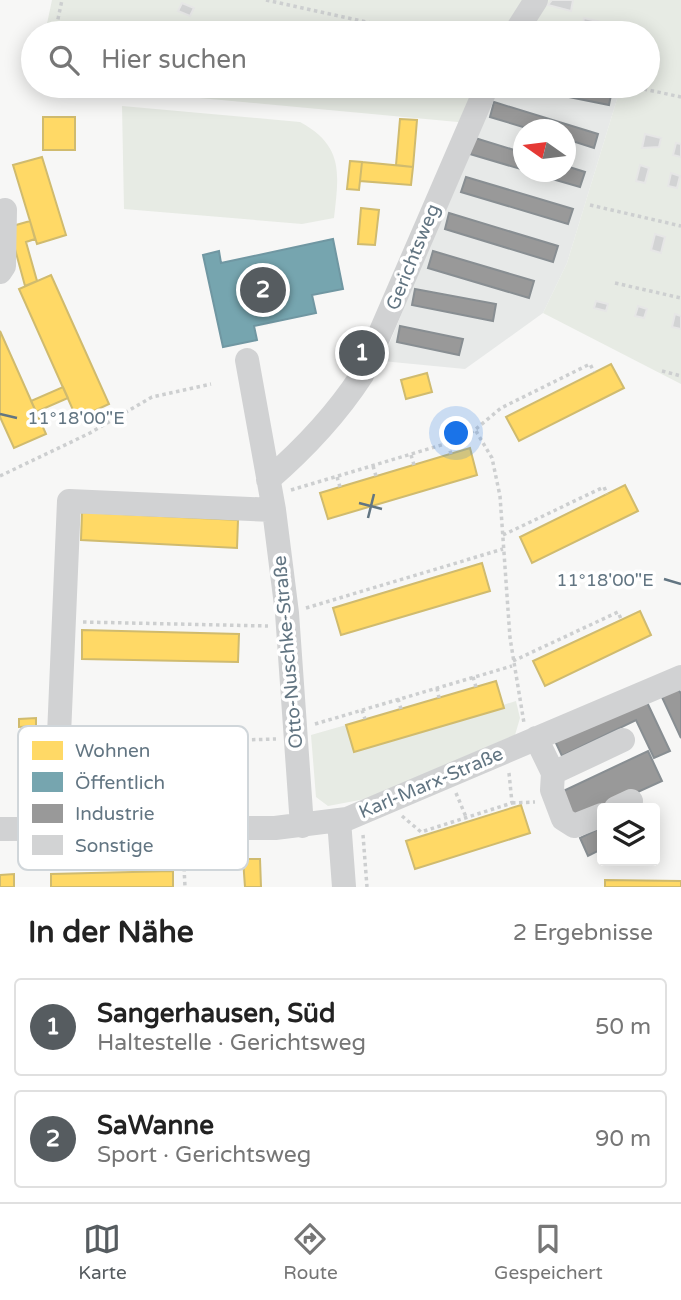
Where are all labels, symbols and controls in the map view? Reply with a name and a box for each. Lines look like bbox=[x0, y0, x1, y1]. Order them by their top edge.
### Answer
search box bbox=[21, 21, 660, 98]
icon: search bbox=[45, 41, 83, 79]
text: Hier suchen bbox=[101, 44, 247, 75]
north arrow bbox=[513, 119, 576, 182]
street label: Gerichtsweg bbox=[382, 201, 444, 313]
pin: 2 bbox=[240, 264, 286, 316]
pin: 1 bbox=[339, 327, 385, 379]
text: 11°18'00"E bbox=[27, 407, 125, 429]
your location bbox=[439, 416, 473, 450]
street label: Otto-Nuschke-Straße bbox=[269, 555, 307, 749]
text: 11°18'00"E bbox=[556, 569, 654, 591]
legend bbox=[18, 726, 248, 870]
text: Wohnen bbox=[75, 740, 150, 762]
street label: Karl-Marx-Straße bbox=[356, 743, 506, 823]
text: Öffentlich bbox=[75, 772, 165, 794]
text: Industrie bbox=[75, 803, 154, 825]
map controls bbox=[597, 803, 660, 866]
button: layers bbox=[597, 803, 660, 866]
text: Sonstige bbox=[75, 835, 154, 857]
text: In der Nähe bbox=[28, 914, 194, 951]
text: 2 Ergebnisse bbox=[513, 919, 653, 947]
text: Sangerhausen, Süd bbox=[97, 998, 335, 1029]
text: 1 bbox=[46, 1013, 60, 1041]
text: 50 m bbox=[595, 1013, 651, 1041]
text: Haltestelle · Gerichtsweg bbox=[97, 1029, 366, 1057]
text: SaWanne bbox=[97, 1110, 214, 1141]
text: 2 bbox=[46, 1125, 60, 1153]
text: 90 m bbox=[595, 1125, 651, 1153]
text: Sport · Gerichtsweg bbox=[97, 1141, 311, 1169]
tab: Karte bbox=[78, 1220, 127, 1284]
tab: Route bbox=[283, 1220, 338, 1284]
tab: Gespeichert bbox=[494, 1220, 603, 1284]

